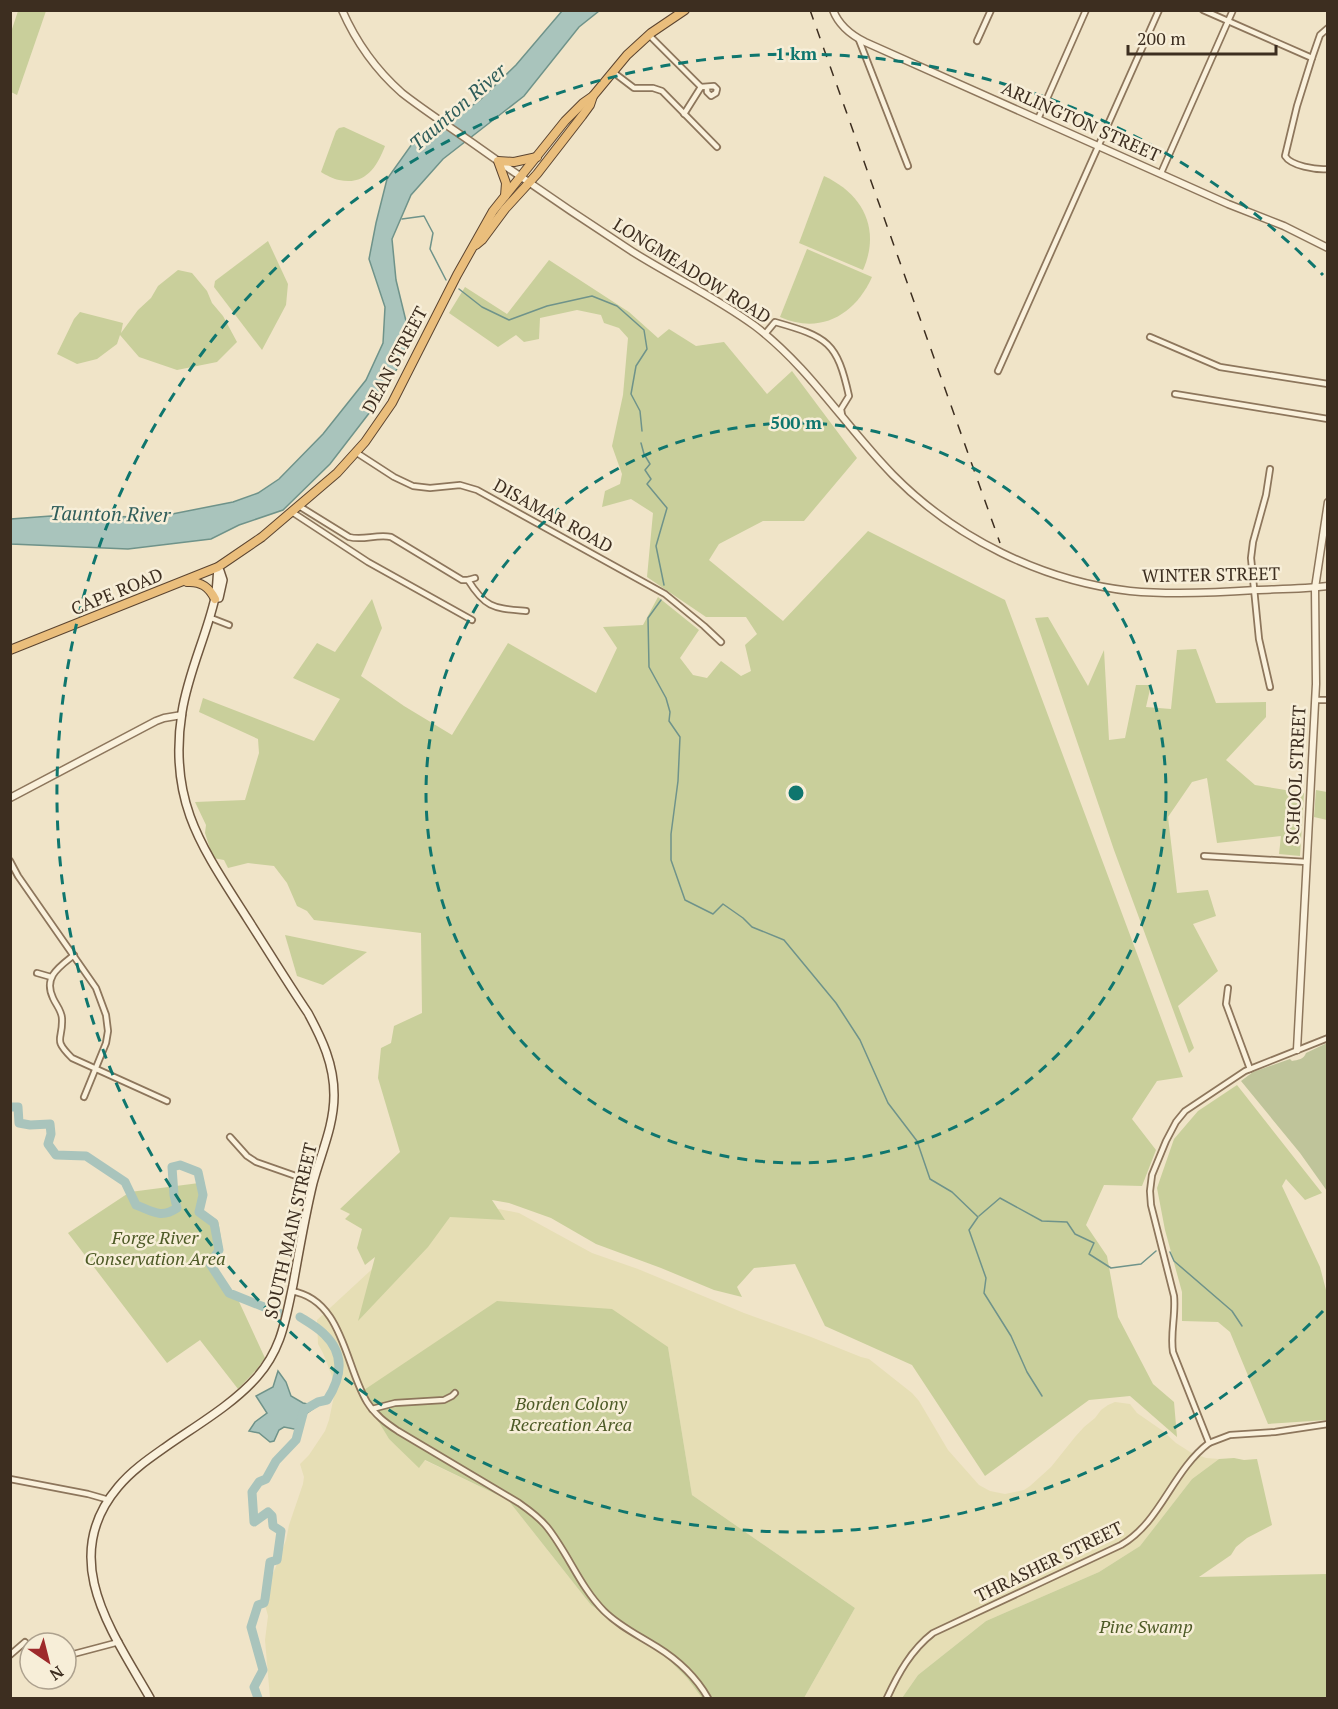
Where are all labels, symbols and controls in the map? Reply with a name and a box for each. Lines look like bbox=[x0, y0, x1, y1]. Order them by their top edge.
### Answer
scale bar bbox=[1128, 18, 1276, 56]
text: 200 m bbox=[1137, 26, 1186, 50]
text: 1 km bbox=[775, 41, 817, 65]
water label: Taunton River bbox=[403, 56, 513, 156]
street label: ARLINGTON STREET bbox=[998, 75, 1165, 167]
street label: LONGMEADOW ROAD bbox=[609, 212, 776, 328]
street label: DEAN STREET bbox=[356, 302, 432, 417]
text: 500 m bbox=[770, 410, 822, 434]
street label: DISAMAR ROAD bbox=[489, 472, 617, 558]
water label: Taunton River bbox=[50, 499, 172, 528]
street label: WINTER STREET bbox=[1142, 561, 1280, 587]
street label: CAPE ROAD bbox=[67, 562, 166, 620]
street label: SCHOOL STREET bbox=[1279, 705, 1311, 845]
centre of rings bbox=[786, 783, 806, 803]
street label: SOUTH MAIN STREET bbox=[258, 1140, 322, 1321]
park label: Forge River Conservation Area bbox=[84, 1225, 226, 1270]
park label: Borden Colony Recreation Area bbox=[509, 1391, 632, 1436]
street label: THRASHER STREET bbox=[971, 1515, 1126, 1607]
park label: Pine Swamp bbox=[1098, 1614, 1193, 1638]
north arrow bbox=[18, 1631, 78, 1691]
text: N bbox=[45, 1661, 68, 1686]

